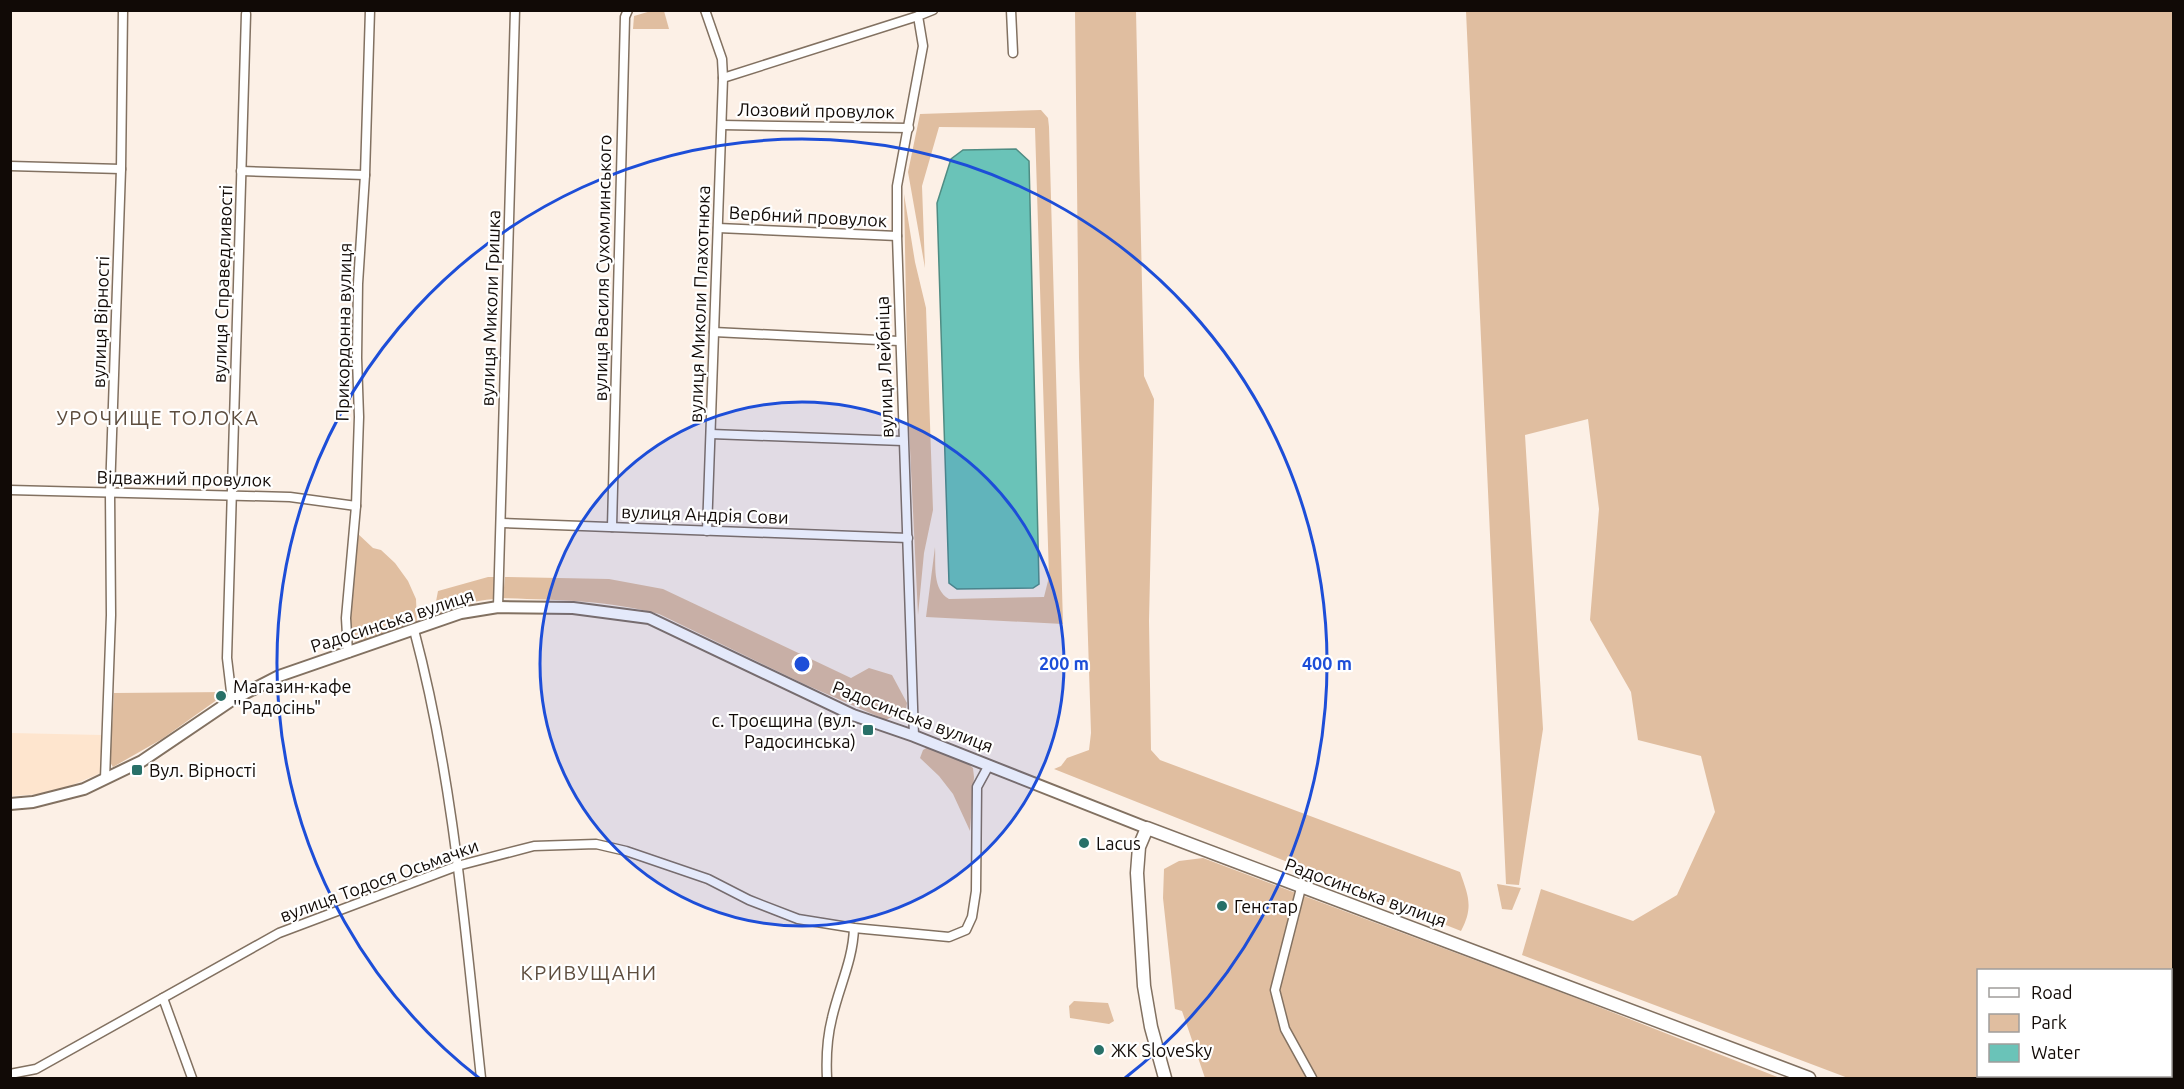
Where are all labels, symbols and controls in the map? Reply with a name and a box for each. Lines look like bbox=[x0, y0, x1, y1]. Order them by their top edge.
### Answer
street label: Лозовий провулок bbox=[737, 99, 895, 121]
street label: вулиця Василя Сухомлинського bbox=[590, 134, 614, 402]
street label: вулиця Справедливості bbox=[209, 185, 235, 383]
street label: вулиця Миколи Плахотнюка bbox=[685, 185, 713, 423]
street label: Вербний провулок bbox=[728, 202, 888, 230]
street label: вулиця Миколи Гришка bbox=[477, 209, 503, 407]
street label: Прикордонна вулиця bbox=[331, 242, 355, 422]
street label: вулиця Вірності bbox=[88, 256, 112, 388]
street label: вулиця Лейбніца bbox=[872, 296, 896, 438]
district label: УРОЧИЩЕ ТОЛОКА bbox=[56, 406, 260, 429]
street label: Відважний провулок bbox=[96, 466, 272, 490]
street label: вулиця Андрія Сови bbox=[621, 501, 789, 527]
street label: Радосинська вулиця bbox=[308, 584, 476, 656]
text: 200 m bbox=[1039, 653, 1089, 673]
text: 400 m bbox=[1302, 653, 1352, 673]
centre of rings bbox=[792, 654, 812, 674]
place label: Магазин-кафе ''Радосінь" bbox=[233, 676, 352, 717]
street label: Радосинська вулиця bbox=[830, 676, 996, 756]
marker: Магазин-кафе ''Радосінь" bbox=[214, 689, 228, 703]
place label: с. Троєщина (вул. Радосинська) bbox=[711, 710, 856, 752]
marker: с. Троєщина (вул. Радосинська) bbox=[861, 723, 875, 737]
place label: Вул. Вірності bbox=[149, 760, 256, 780]
marker: Вул. Вірності bbox=[130, 763, 144, 777]
place label: Lacus bbox=[1096, 833, 1141, 853]
street label: вулиця Тодося Осьмачки bbox=[277, 835, 481, 925]
marker: Lacus bbox=[1077, 836, 1091, 850]
street label: Радосинська вулиця bbox=[1283, 853, 1449, 931]
place label: Генстар bbox=[1234, 896, 1298, 916]
marker: Генстар bbox=[1215, 899, 1229, 913]
district label: КРИВУЩАНИ bbox=[521, 961, 657, 984]
legend bbox=[1977, 969, 2172, 1077]
text: Road bbox=[2031, 982, 2073, 1002]
text: Park bbox=[2031, 1012, 2067, 1032]
place label: ЖК SloveSky bbox=[1111, 1040, 1213, 1060]
text: Water bbox=[2031, 1042, 2081, 1062]
marker: ЖК SloveSky bbox=[1092, 1043, 1106, 1057]

